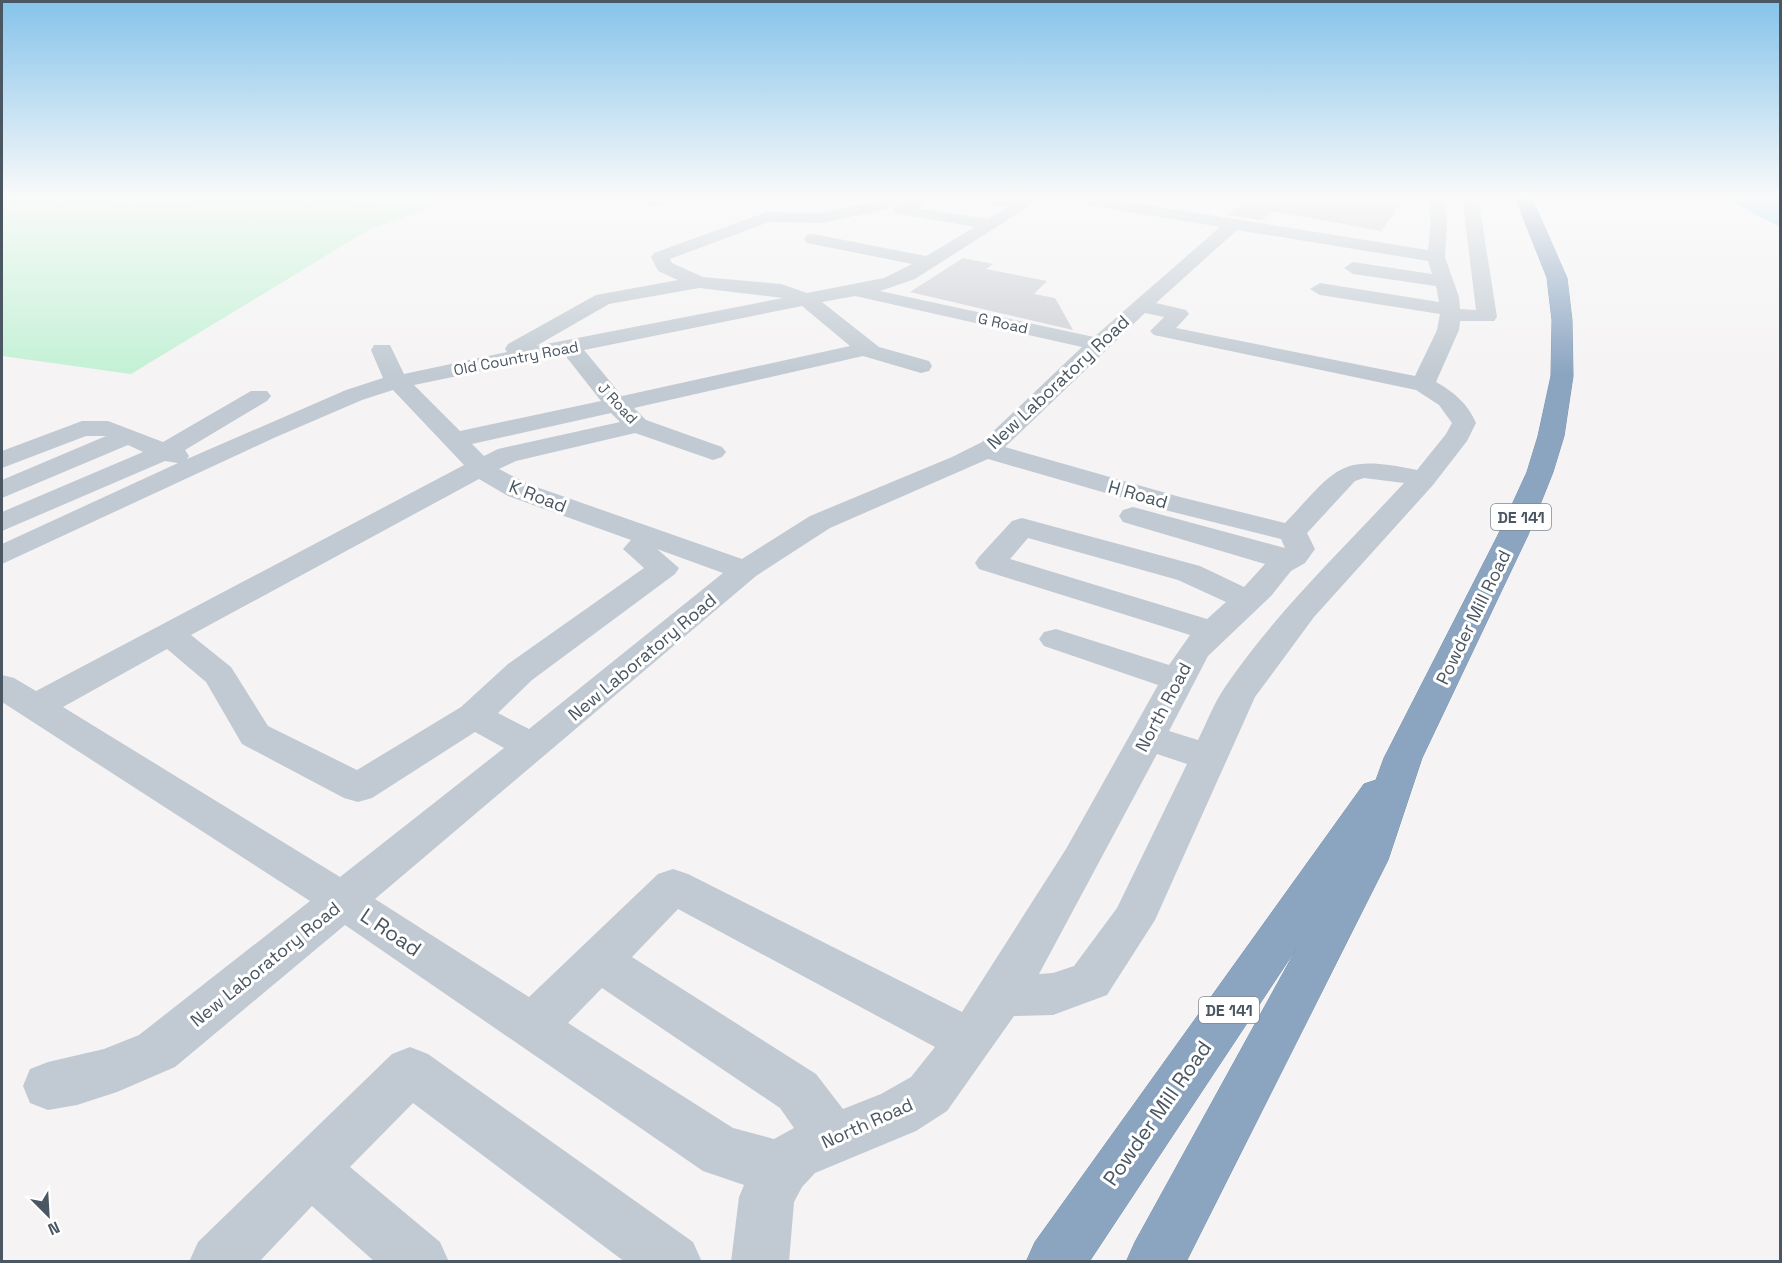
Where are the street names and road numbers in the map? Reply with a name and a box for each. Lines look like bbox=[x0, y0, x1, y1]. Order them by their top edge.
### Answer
street label: G Road bbox=[976, 308, 1030, 338]
street label: New Laboratory Road bbox=[982, 310, 1134, 454]
street label: Old Country Road bbox=[452, 337, 580, 379]
street label: J Road bbox=[594, 378, 642, 428]
street label: K Road bbox=[506, 475, 570, 517]
street label: H Road bbox=[1106, 475, 1170, 513]
road number: DE 141 bbox=[1491, 504, 1551, 530]
street label: Powder Mill Road bbox=[1430, 546, 1516, 688]
street label: New Laboratory Road bbox=[563, 588, 721, 726]
street label: North Road bbox=[1130, 658, 1196, 756]
street label: New Laboratory Road bbox=[185, 896, 345, 1032]
street label: L Road bbox=[355, 902, 427, 962]
road number: DE 141 bbox=[1199, 997, 1259, 1023]
street label: Powder Mill Road bbox=[1097, 1035, 1217, 1191]
street label: North Road bbox=[818, 1093, 916, 1153]

